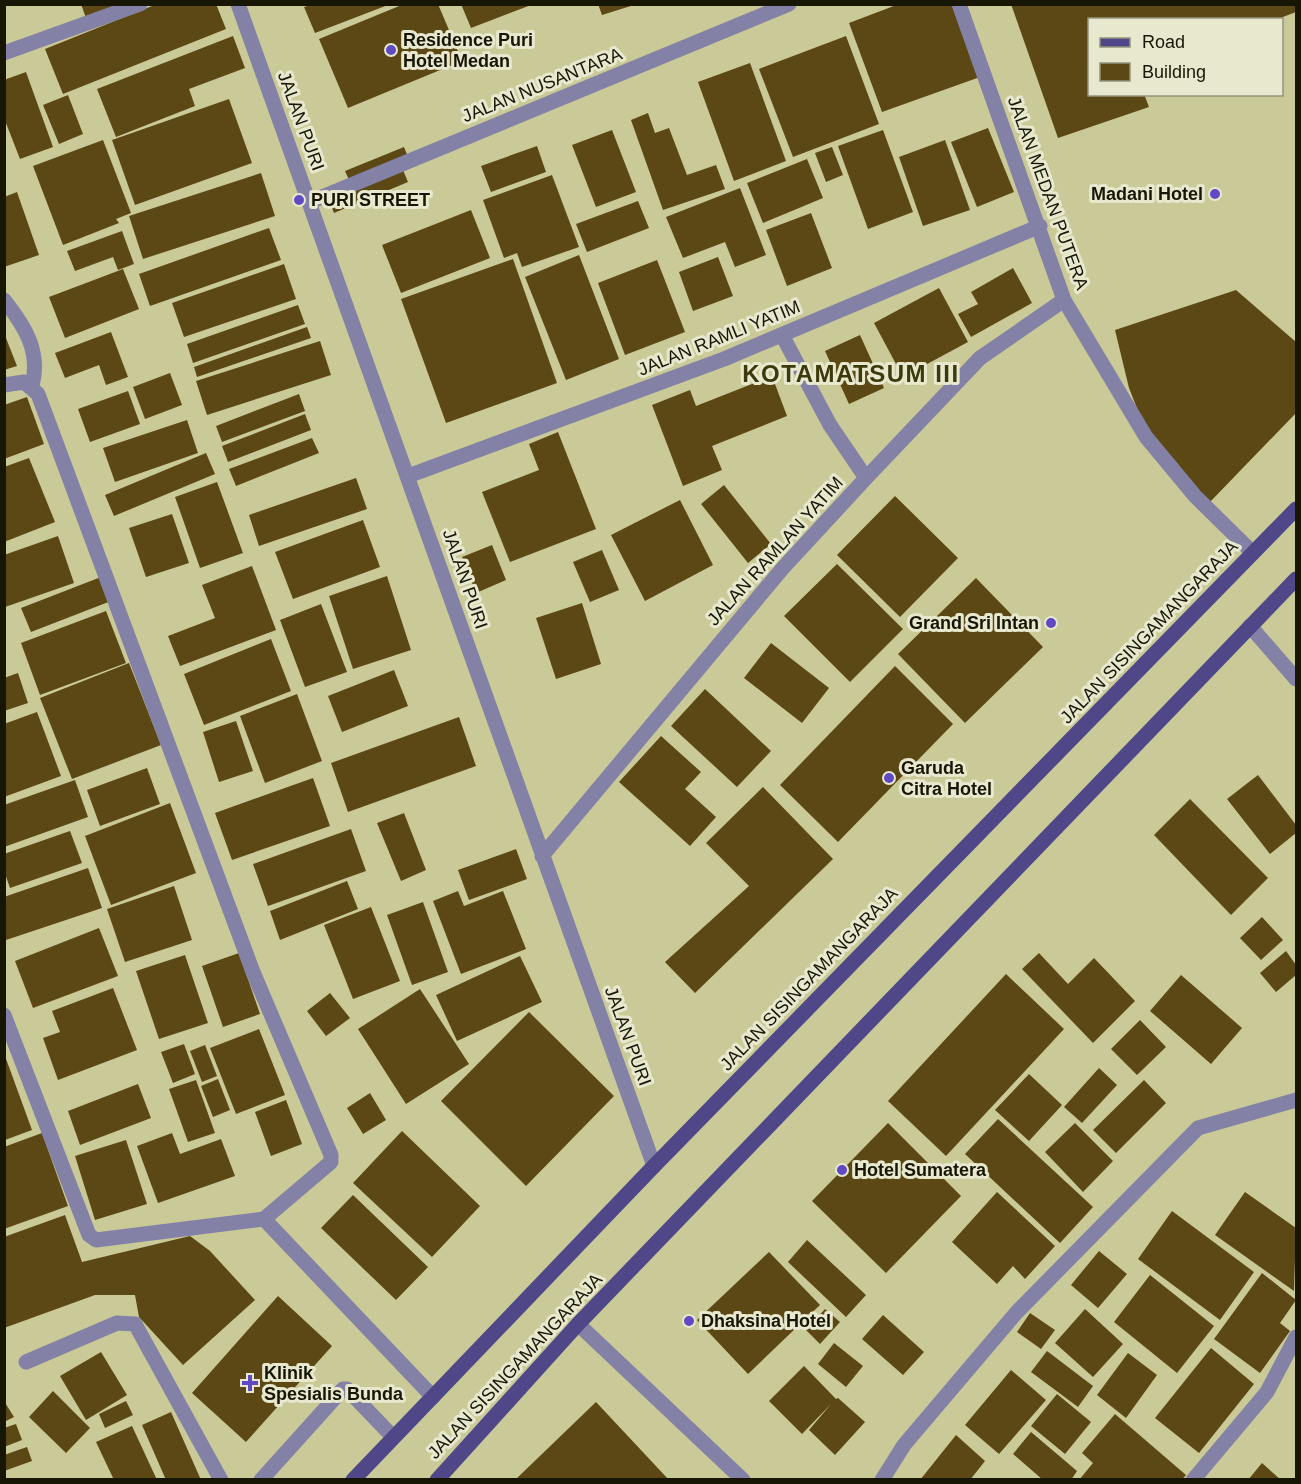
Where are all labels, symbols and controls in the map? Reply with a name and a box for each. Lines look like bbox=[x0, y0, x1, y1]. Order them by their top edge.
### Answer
legend bbox=[1088, 18, 1283, 96]
place label: Residence Puri Hotel Medan bbox=[403, 30, 533, 71]
text: Road bbox=[1142, 32, 1185, 52]
marker: Residence Puri Hotel Medan bbox=[384, 43, 398, 57]
street label: JALAN NUSANTARA bbox=[459, 44, 625, 126]
text: Building bbox=[1142, 62, 1206, 82]
street label: JALAN PURI bbox=[274, 69, 328, 173]
street label: JALAN MEDAN PUTERA bbox=[1004, 94, 1092, 292]
place label: Madani Hotel bbox=[1091, 184, 1203, 204]
marker: Madani Hotel bbox=[1208, 187, 1222, 201]
place label: PURI STREET bbox=[311, 190, 430, 210]
marker: PURI STREET bbox=[292, 193, 306, 207]
street label: JALAN RAMLI YATIM bbox=[635, 296, 803, 380]
district label: KOTAMATSUM III bbox=[742, 360, 960, 387]
street label: JALAN RAMLAN YATIM bbox=[703, 473, 847, 629]
street label: JALAN PURI bbox=[439, 527, 491, 631]
street label: JALAN SISINGAMANGARAJA bbox=[1056, 537, 1242, 727]
place label: Grand Sri Intan bbox=[909, 613, 1039, 633]
marker: Grand Sri Intan bbox=[1044, 616, 1058, 630]
place label: Garuda Citra Hotel bbox=[901, 758, 992, 799]
marker: Garuda Citra Hotel bbox=[882, 771, 896, 785]
street label: JALAN SISINGAMANGARAJA bbox=[716, 884, 902, 1074]
street label: JALAN PURI bbox=[601, 984, 655, 1088]
place label: Hotel Sumatera bbox=[854, 1160, 987, 1180]
marker: Hotel Sumatera bbox=[835, 1163, 849, 1177]
street label: JALAN SISINGAMANGARAJA bbox=[424, 1269, 606, 1463]
place label: Dhaksina Hotel bbox=[701, 1311, 831, 1331]
marker: Dhaksina Hotel bbox=[682, 1314, 696, 1328]
place label: Klinik Spesialis Bunda bbox=[264, 1363, 404, 1404]
marker: Klinik Spesialis Bunda bbox=[241, 1374, 259, 1392]

